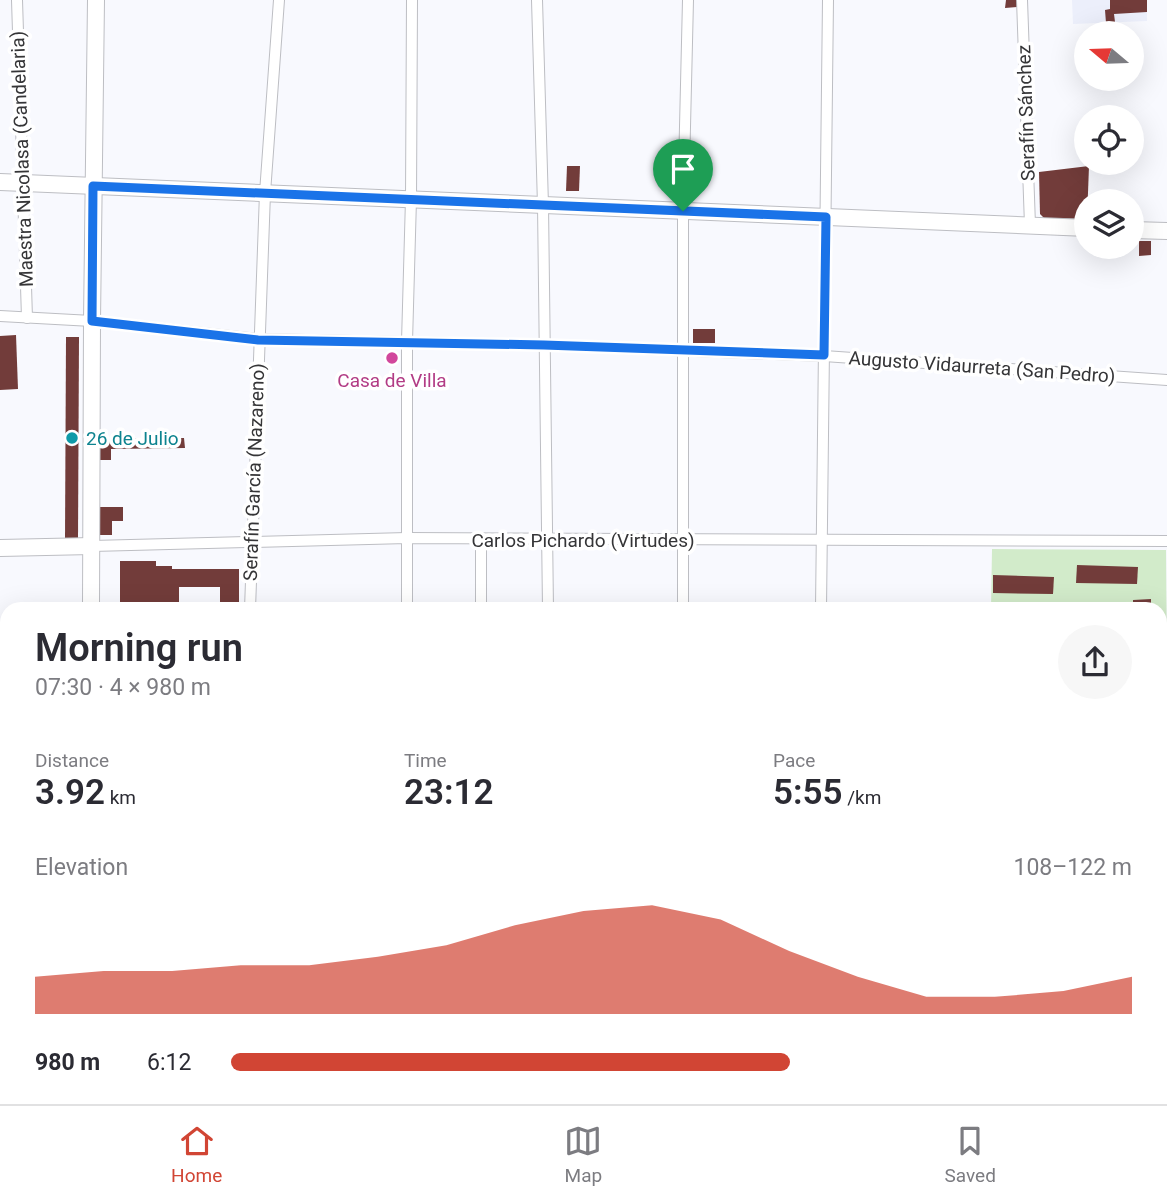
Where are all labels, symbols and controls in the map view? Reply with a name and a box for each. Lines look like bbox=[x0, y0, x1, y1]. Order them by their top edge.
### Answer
north arrow bbox=[1074, 21, 1144, 91]
map controls bbox=[1074, 21, 1144, 259]
street label: Maestra Nicolasa (Candelaria) bbox=[6, 30, 38, 288]
street label: Serafín Sánchez bbox=[1012, 44, 1040, 182]
button: locate bbox=[1074, 105, 1144, 175]
pin bbox=[653, 139, 713, 211]
icon: arrive bbox=[664, 150, 702, 188]
button: layers bbox=[1074, 189, 1144, 259]
street label: Augusto Vidaurreta (San Pedro) bbox=[848, 346, 1116, 388]
marker: Casa de Villa bbox=[384, 350, 400, 366]
street label: Serafín García (Nazareno) bbox=[239, 363, 269, 581]
place label: Casa de Villa bbox=[337, 369, 447, 392]
place label: 26 de Julio bbox=[86, 427, 179, 450]
marker: 26 de Julio bbox=[64, 430, 80, 446]
street label: Carlos Pichardo (Virtudes) bbox=[471, 529, 695, 552]
button: share bbox=[1058, 625, 1132, 699]
text: Morning run bbox=[35, 626, 243, 670]
text: 07:30 · 4 × 980 m bbox=[35, 674, 211, 701]
text: Distance bbox=[35, 749, 109, 772]
text: Time bbox=[404, 749, 447, 772]
text: Pace bbox=[773, 749, 815, 772]
text: 3.92 bbox=[35, 772, 105, 813]
text: 23:12 bbox=[404, 772, 494, 813]
text: 5:55 bbox=[773, 772, 843, 813]
text: km bbox=[105, 786, 136, 809]
text: /km bbox=[843, 786, 881, 809]
text: Elevation bbox=[35, 854, 128, 881]
text: 108–122 m bbox=[1013, 854, 1132, 881]
text: 980 m bbox=[35, 1049, 100, 1076]
text: 6:12 bbox=[147, 1049, 191, 1076]
tab: Home bbox=[171, 1122, 222, 1187]
tab: Map bbox=[564, 1122, 602, 1187]
tab: Saved bbox=[945, 1122, 996, 1187]

